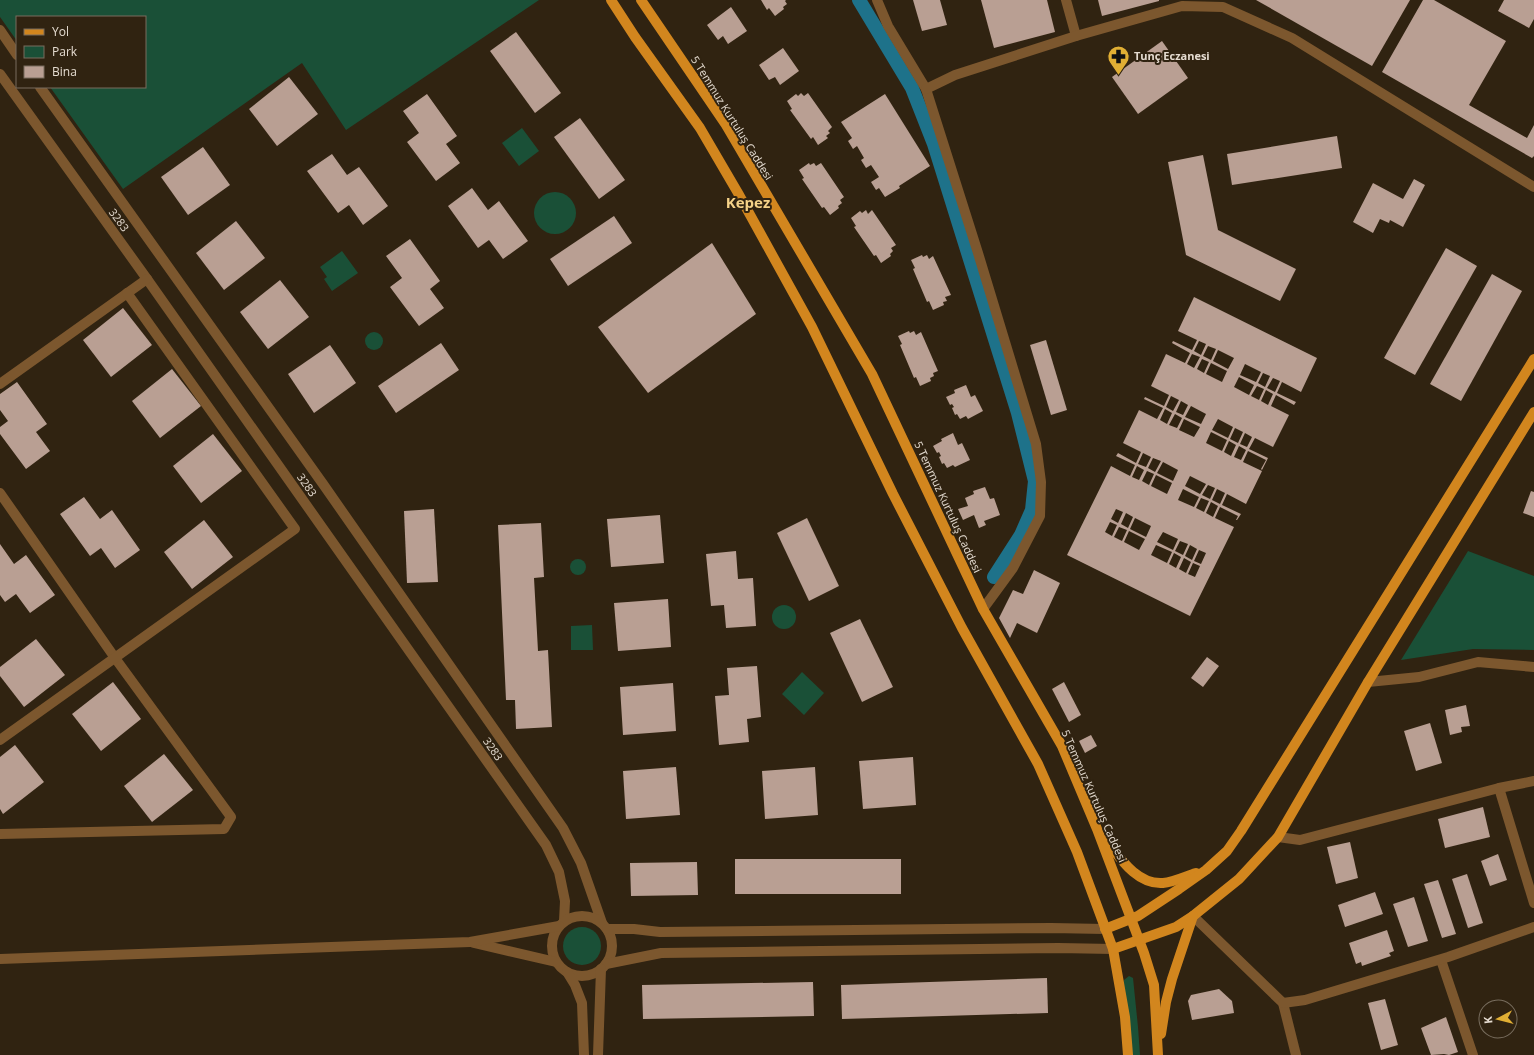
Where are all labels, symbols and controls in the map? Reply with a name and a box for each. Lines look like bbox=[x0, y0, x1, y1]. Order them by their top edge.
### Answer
legend bbox=[16, 16, 146, 88]
text: Yol bbox=[52, 23, 69, 40]
text: Park bbox=[52, 43, 78, 60]
pharmacy icon: Tunç Eczanesi bbox=[1105, 43, 1131, 76]
place label: Tunç Eczanesi bbox=[1134, 48, 1210, 63]
street label: 5 Temmuz Kurtuluş Caddesi bbox=[688, 53, 777, 183]
text: Bina bbox=[52, 63, 77, 80]
district label: Kepez bbox=[726, 192, 770, 212]
street label: 3283 bbox=[106, 205, 133, 234]
street label: 5 Temmuz Kurtuluş Caddesi bbox=[911, 439, 986, 575]
street label: 3283 bbox=[294, 470, 321, 499]
street label: 5 Temmuz Kurtuluş Caddesi bbox=[1058, 727, 1130, 864]
street label: 3283 bbox=[480, 734, 507, 763]
north arrow bbox=[1478, 999, 1518, 1039]
text: K bbox=[1480, 1015, 1495, 1025]

